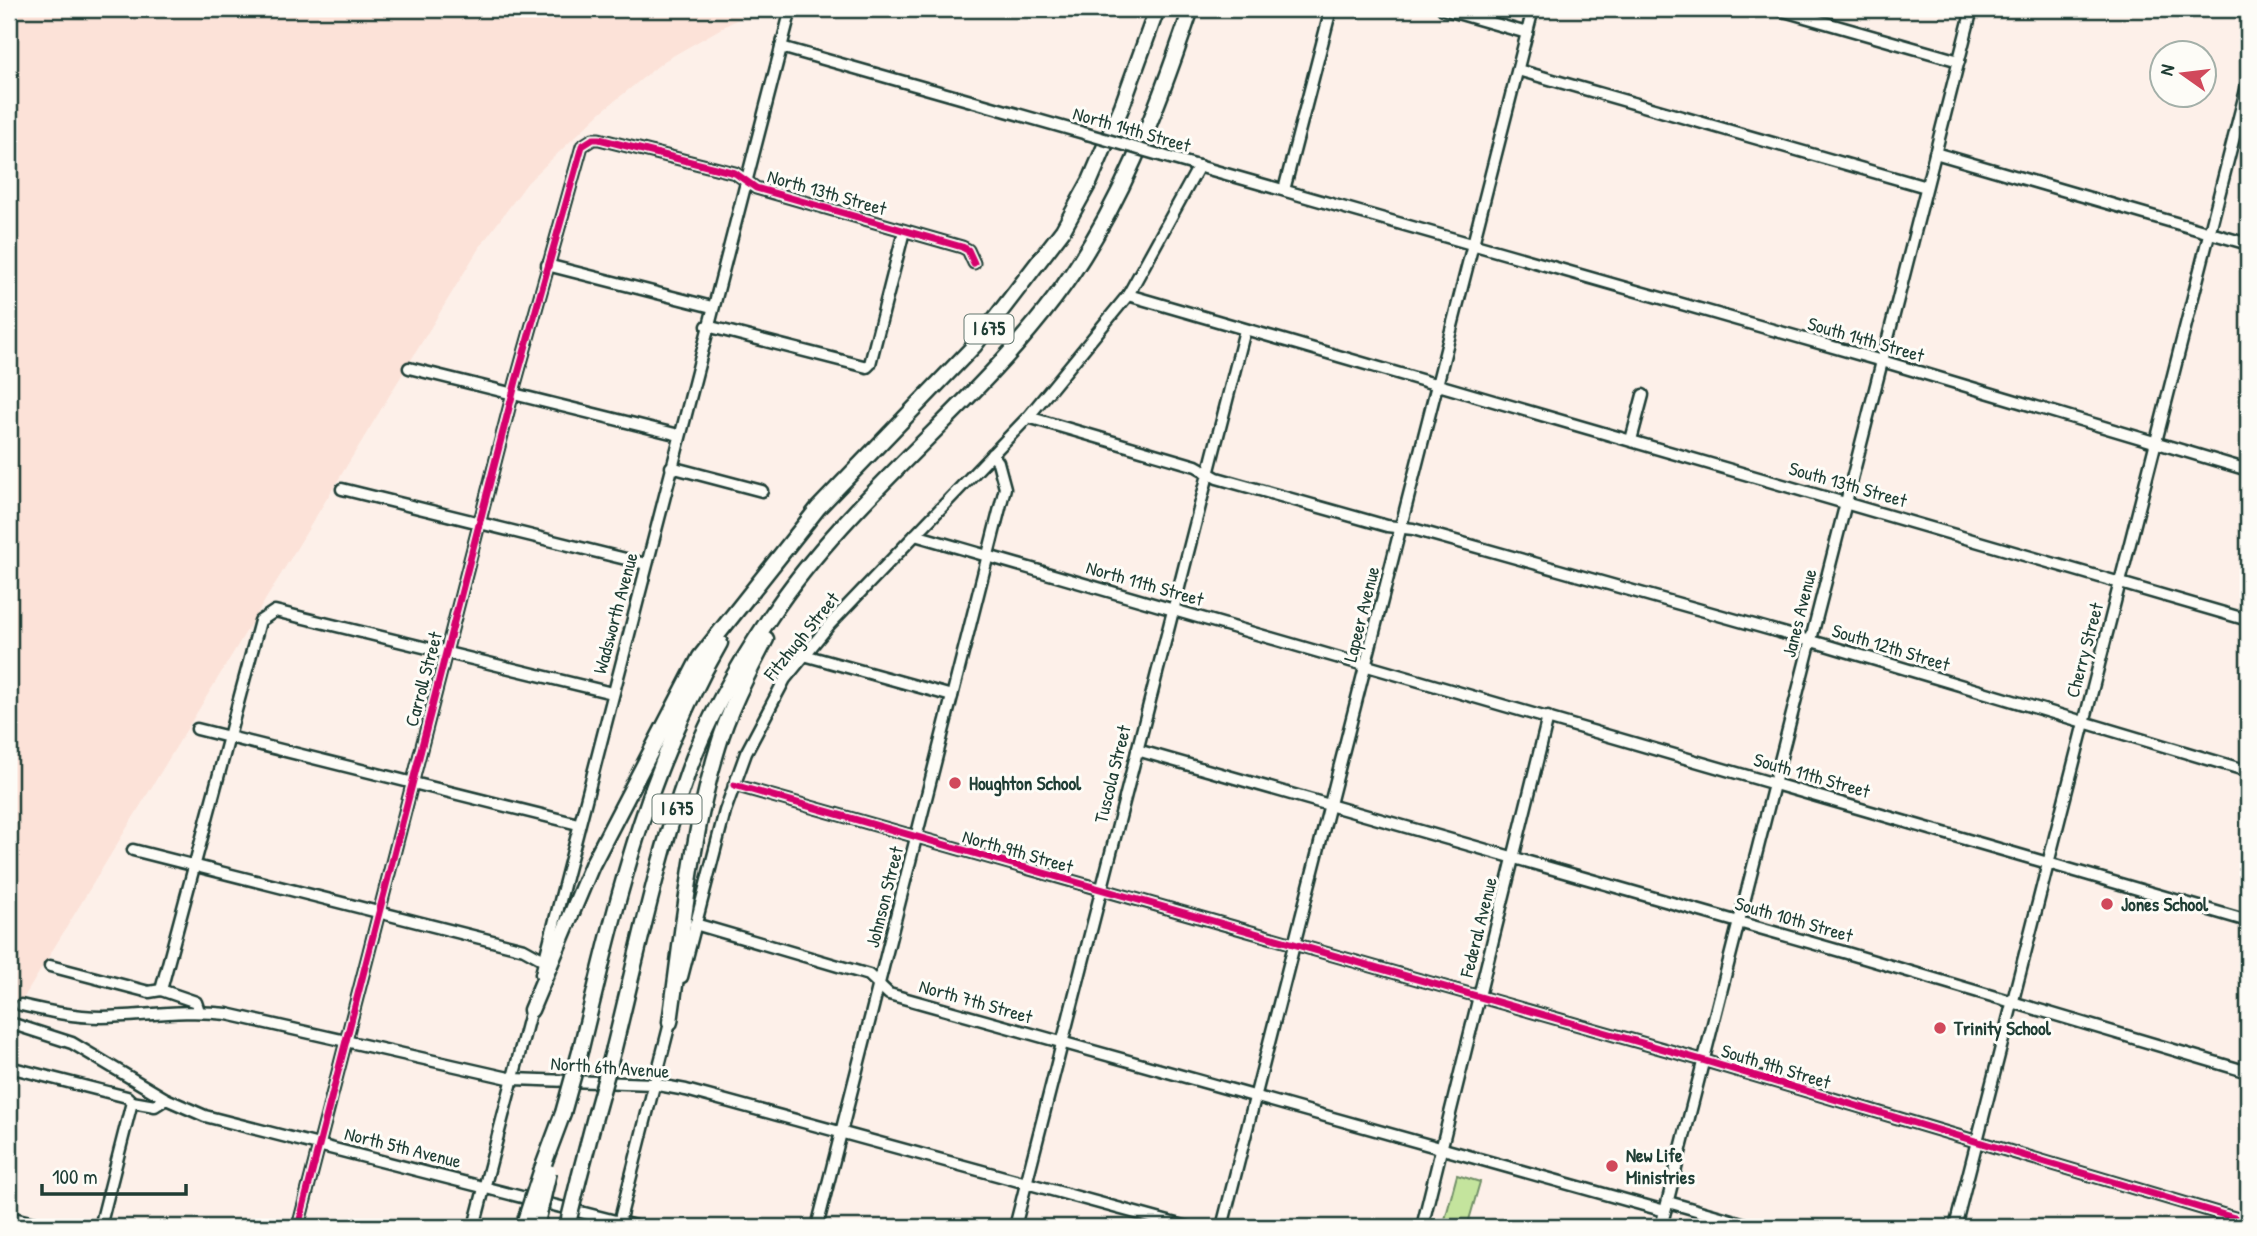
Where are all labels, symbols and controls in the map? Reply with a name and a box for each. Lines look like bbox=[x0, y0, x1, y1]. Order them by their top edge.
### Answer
north arrow bbox=[2148, 38, 2218, 108]
text: N bbox=[2153, 62, 2180, 78]
street label: North 14th Street bbox=[1070, 100, 1194, 158]
street label: North 13th Street bbox=[765, 163, 890, 222]
street label: South 14th Street bbox=[1805, 310, 1928, 368]
road number: I 675 bbox=[964, 314, 1014, 344]
street label: South 13th Street bbox=[1786, 455, 1910, 513]
street label: Wadsworth Avenue bbox=[586, 549, 644, 677]
street label: North 11th Street bbox=[1083, 554, 1207, 612]
street label: Lapeer Avenue bbox=[1337, 563, 1386, 665]
street label: Janes Avenue bbox=[1775, 566, 1823, 660]
street label: Fitzhugh Street bbox=[757, 586, 845, 686]
street label: Cherry Street bbox=[2059, 599, 2109, 700]
street label: South 12th Street bbox=[1829, 617, 1953, 677]
street label: Carroll Street bbox=[398, 628, 448, 729]
street label: Tuscola Street bbox=[1087, 722, 1137, 826]
street label: South 11th Street bbox=[1751, 746, 1874, 804]
place label: Houghton School bbox=[969, 770, 1082, 797]
marker: Houghton School bbox=[947, 775, 963, 791]
road number: I 675 bbox=[652, 794, 702, 824]
street label: North 9th Street bbox=[960, 823, 1077, 879]
street label: Johnson Street bbox=[859, 843, 909, 950]
street label: Federal Avenue bbox=[1453, 874, 1503, 981]
street label: South 10th Street bbox=[1732, 890, 1856, 948]
place label: Jones School bbox=[2121, 891, 2209, 917]
marker: Jones School bbox=[2099, 896, 2115, 912]
street label: North 7th Street bbox=[916, 972, 1036, 1030]
place label: Trinity School bbox=[1953, 1015, 2052, 1042]
marker: Trinity School bbox=[1932, 1020, 1948, 1036]
street label: South 9th Street bbox=[1718, 1037, 1834, 1095]
street label: North 6th Avenue bbox=[550, 1050, 671, 1084]
street label: North 5th Avenue bbox=[342, 1120, 464, 1174]
place label: New Life Ministries bbox=[1626, 1142, 1695, 1190]
scale bar bbox=[42, 1152, 186, 1196]
marker: New Life Ministries bbox=[1604, 1158, 1620, 1174]
text: 100 m bbox=[52, 1162, 98, 1191]

